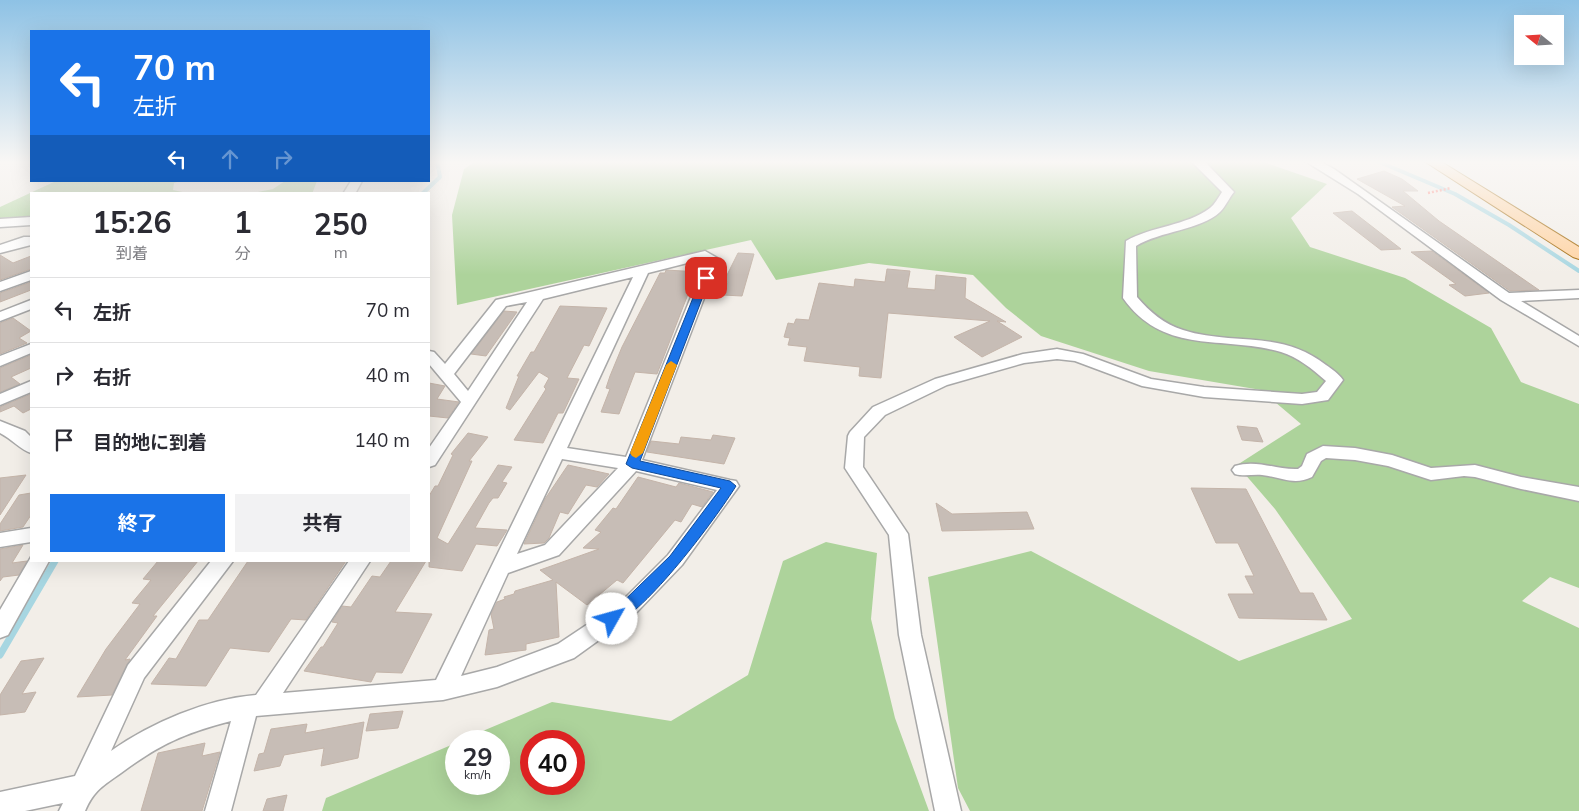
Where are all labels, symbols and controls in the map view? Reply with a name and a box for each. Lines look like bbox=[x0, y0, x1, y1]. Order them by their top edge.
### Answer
north arrow bbox=[1514, 15, 1564, 65]
map controls bbox=[1514, 15, 1564, 65]
text: 70 m bbox=[133, 45, 216, 89]
icon: left bbox=[50, 50, 115, 115]
text: 左折 bbox=[133, 92, 177, 120]
icon: left bbox=[163, 145, 191, 173]
icon: ahead bbox=[216, 145, 244, 173]
icon: right bbox=[269, 145, 297, 173]
text: 15:26 bbox=[92, 203, 172, 241]
text: 1 bbox=[234, 203, 252, 241]
text: 250 bbox=[314, 205, 368, 243]
text: m bbox=[334, 242, 348, 262]
text: 到着 bbox=[116, 243, 148, 263]
text: 分 bbox=[235, 243, 251, 263]
pin bbox=[685, 257, 727, 299]
icon: arrive bbox=[692, 264, 720, 292]
icon: left bbox=[50, 296, 78, 324]
text: 70 m bbox=[366, 298, 410, 322]
text: 左折 bbox=[93, 300, 131, 324]
icon: right bbox=[50, 361, 78, 389]
text: 40 m bbox=[366, 363, 410, 387]
text: 右折 bbox=[93, 365, 131, 389]
icon: arrive bbox=[50, 426, 78, 454]
text: 140 m bbox=[354, 428, 410, 452]
text: 目的地に到着 bbox=[93, 430, 207, 454]
button: 終了 bbox=[50, 494, 225, 552]
button: 共有 bbox=[235, 494, 410, 552]
position arrow bbox=[585, 592, 637, 644]
speed limit sign: 40 bbox=[520, 730, 585, 795]
text: 29 bbox=[462, 741, 493, 772]
text: km/h bbox=[464, 767, 491, 782]

